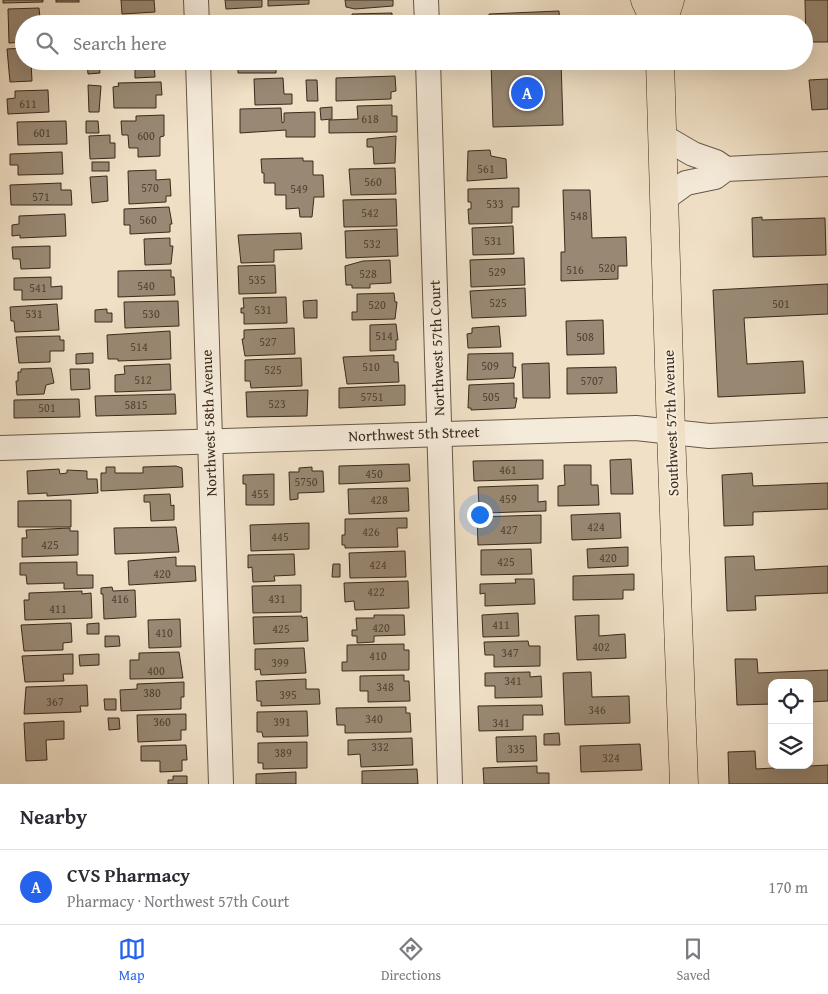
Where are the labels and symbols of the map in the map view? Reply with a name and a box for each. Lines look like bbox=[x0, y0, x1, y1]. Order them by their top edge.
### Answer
pin: A bbox=[511, 74, 543, 112]
house number: 611 bbox=[19, 95, 37, 112]
house number: 618 bbox=[361, 110, 379, 127]
house number: 601 bbox=[33, 124, 51, 141]
house number: 600 bbox=[137, 127, 155, 144]
house number: 561 bbox=[477, 160, 495, 177]
house number: 560 bbox=[364, 173, 382, 190]
house number: 570 bbox=[141, 179, 159, 196]
house number: 549 bbox=[290, 180, 308, 197]
house number: 571 bbox=[32, 188, 50, 205]
house number: 533 bbox=[486, 195, 504, 212]
house number: 542 bbox=[361, 204, 379, 221]
house number: 548 bbox=[570, 207, 588, 224]
house number: 560 bbox=[139, 211, 157, 228]
house number: 531 bbox=[484, 232, 502, 249]
house number: 532 bbox=[363, 235, 381, 252]
house number: 520 bbox=[598, 259, 616, 276]
house number: 516 bbox=[566, 261, 584, 278]
house number: 529 bbox=[488, 263, 506, 280]
house number: 528 bbox=[359, 265, 377, 282]
house number: 535 bbox=[248, 271, 266, 288]
house number: 540 bbox=[137, 277, 155, 294]
house number: 541 bbox=[29, 279, 47, 296]
street label: Northwest 57th Court bbox=[424, 279, 449, 416]
house number: 525 bbox=[489, 294, 507, 311]
house number: 501 bbox=[772, 295, 790, 312]
house number: 520 bbox=[368, 296, 386, 313]
house number: 531 bbox=[254, 301, 272, 318]
house number: 531 bbox=[25, 305, 43, 322]
house number: 530 bbox=[142, 305, 160, 322]
house number: 514 bbox=[375, 327, 393, 344]
house number: 508 bbox=[576, 328, 594, 345]
house number: 527 bbox=[259, 333, 277, 350]
house number: 514 bbox=[130, 338, 148, 355]
street label: Northwest 58th Avenue bbox=[195, 349, 222, 497]
street label: Southwest 57th Avenue bbox=[657, 350, 684, 496]
house number: 509 bbox=[481, 357, 499, 374]
house number: 510 bbox=[362, 358, 380, 375]
house number: 525 bbox=[264, 361, 282, 378]
house number: 512 bbox=[134, 371, 152, 388]
house number: 5707 bbox=[580, 372, 604, 389]
house number: 5751 bbox=[360, 388, 384, 405]
house number: 505 bbox=[482, 388, 500, 405]
house number: 523 bbox=[268, 395, 286, 412]
house number: 5815 bbox=[124, 396, 148, 413]
house number: 501 bbox=[38, 399, 56, 416]
street label: Northwest 5th Street bbox=[348, 421, 481, 446]
house number: 461 bbox=[499, 461, 517, 478]
house number: 450 bbox=[365, 465, 383, 482]
house number: 5750 bbox=[294, 473, 318, 490]
house number: 455 bbox=[251, 485, 269, 502]
house number: 459 bbox=[499, 490, 517, 507]
house number: 428 bbox=[370, 491, 388, 508]
your location bbox=[467, 502, 493, 528]
house number: 424 bbox=[587, 518, 605, 535]
house number: 427 bbox=[500, 521, 518, 538]
house number: 426 bbox=[362, 523, 380, 540]
house number: 445 bbox=[271, 528, 289, 545]
house number: 425 bbox=[41, 536, 59, 553]
house number: 420 bbox=[599, 549, 617, 566]
house number: 425 bbox=[497, 553, 515, 570]
house number: 424 bbox=[369, 556, 387, 573]
house number: 420 bbox=[153, 565, 171, 582]
house number: 422 bbox=[367, 583, 385, 600]
house number: 416 bbox=[111, 590, 129, 607]
house number: 431 bbox=[268, 590, 286, 607]
house number: 411 bbox=[49, 600, 67, 617]
house number: 411 bbox=[492, 616, 510, 633]
house number: 420 bbox=[372, 619, 390, 636]
house number: 425 bbox=[272, 620, 290, 637]
house number: 410 bbox=[155, 624, 173, 641]
house number: 402 bbox=[592, 638, 610, 655]
house number: 347 bbox=[501, 644, 519, 661]
house number: 410 bbox=[369, 647, 387, 664]
house number: 399 bbox=[271, 654, 289, 671]
house number: 400 bbox=[147, 662, 165, 679]
house number: 341 bbox=[504, 672, 522, 689]
house number: 348 bbox=[376, 678, 394, 695]
house number: 380 bbox=[143, 684, 161, 701]
house number: 395 bbox=[279, 686, 297, 703]
house number: 367 bbox=[46, 693, 64, 710]
house number: 346 bbox=[588, 701, 606, 718]
house number: 340 bbox=[365, 710, 383, 727]
house number: 360 bbox=[153, 713, 171, 730]
house number: 391 bbox=[273, 713, 291, 730]
house number: 341 bbox=[492, 714, 510, 731]
house number: 332 bbox=[371, 738, 389, 755]
house number: 335 bbox=[507, 740, 525, 757]
house number: 389 bbox=[274, 744, 292, 761]
house number: 324 bbox=[602, 749, 620, 766]

